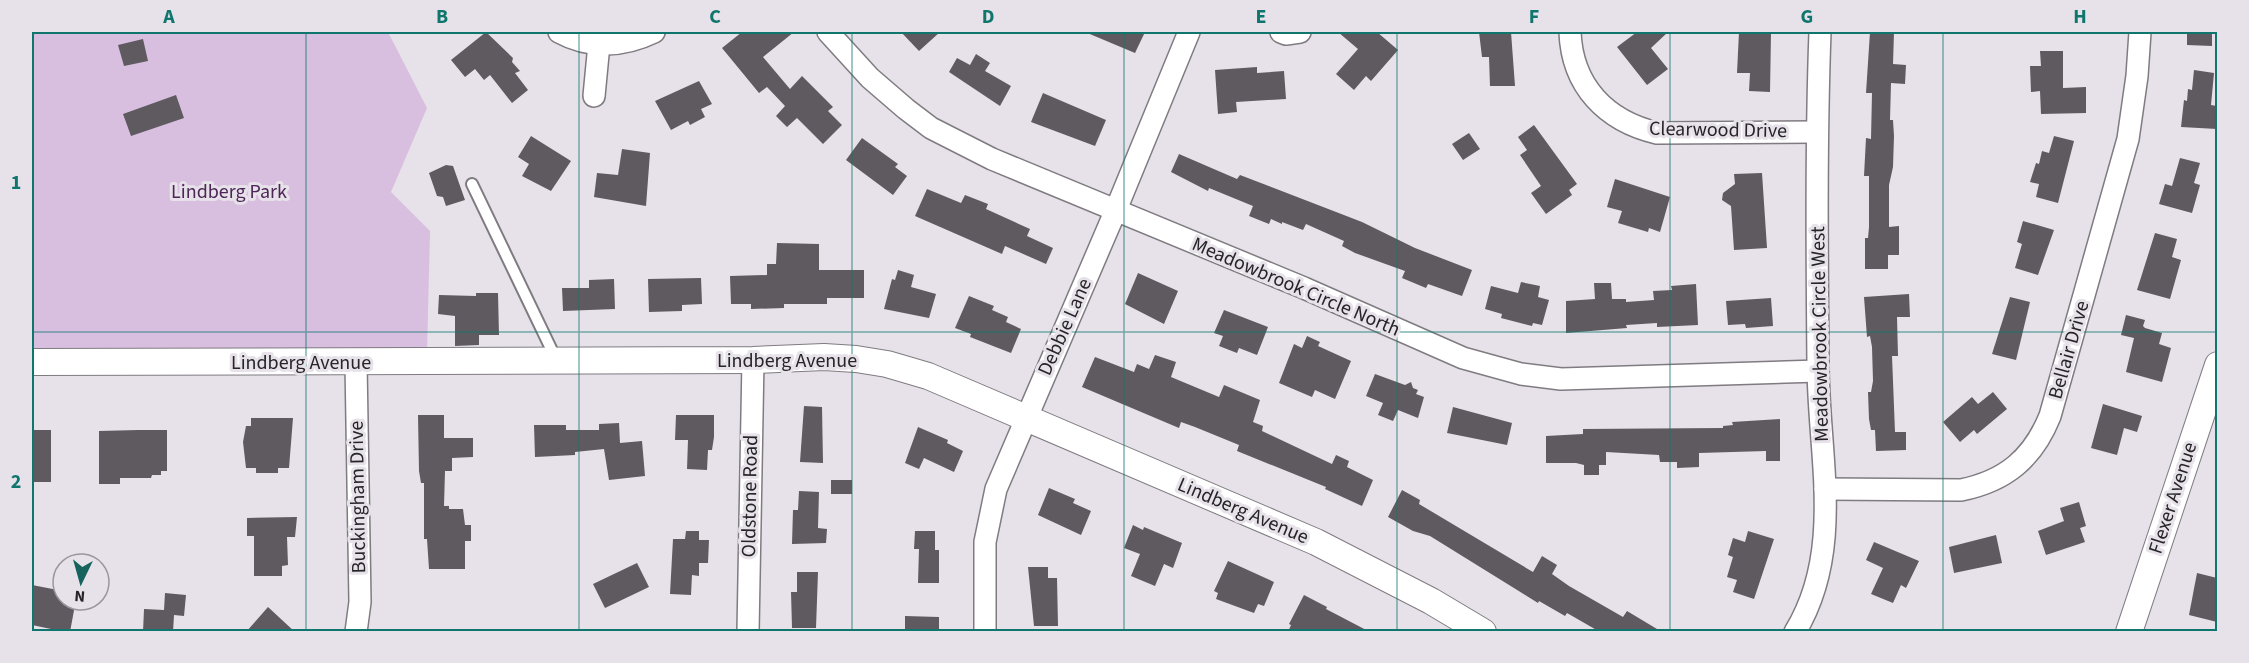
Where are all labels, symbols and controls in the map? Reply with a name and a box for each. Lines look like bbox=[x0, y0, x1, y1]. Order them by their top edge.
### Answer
text: A bbox=[162, 3, 175, 31]
text: B bbox=[436, 3, 448, 31]
text: C bbox=[709, 3, 721, 31]
text: D bbox=[982, 3, 994, 31]
text: E bbox=[1256, 3, 1266, 31]
text: F bbox=[1529, 3, 1539, 31]
text: G bbox=[1801, 3, 1813, 31]
text: H bbox=[2073, 3, 2087, 31]
street label: Clearwood Drive bbox=[1649, 115, 1787, 145]
text: 1 bbox=[11, 169, 21, 197]
park label: Lindberg Park bbox=[171, 178, 287, 206]
street label: Meadowbrook Circle West bbox=[1804, 226, 1836, 442]
street label: Meadowbrook Circle North bbox=[1188, 230, 1404, 344]
street label: Debbie Lane bbox=[1031, 274, 1099, 380]
street label: Bellair Drive bbox=[2042, 297, 2096, 402]
street label: Lindberg Avenue bbox=[717, 347, 857, 375]
street label: Lindberg Avenue bbox=[231, 349, 371, 377]
street label: Buckingham Drive bbox=[343, 420, 373, 573]
street label: Oldstone Road bbox=[735, 434, 765, 558]
street label: Flexer Avenue bbox=[2142, 439, 2204, 557]
text: 2 bbox=[11, 468, 21, 496]
street label: Lindberg Avenue bbox=[1173, 471, 1313, 551]
north arrow bbox=[51, 552, 111, 612]
text: N bbox=[74, 585, 86, 607]

